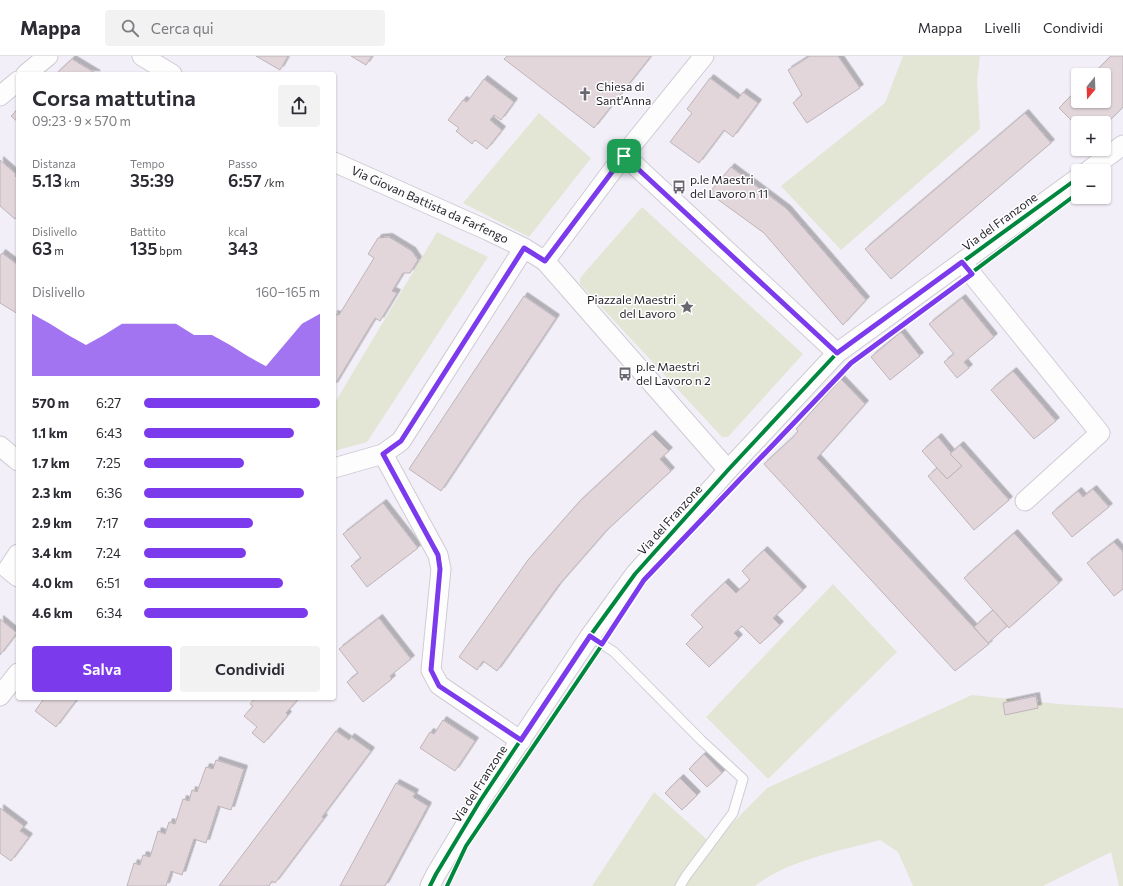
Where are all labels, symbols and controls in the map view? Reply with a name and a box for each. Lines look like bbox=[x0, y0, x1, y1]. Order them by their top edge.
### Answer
search box bbox=[105, 10, 385, 46]
text: Mappa bbox=[20, 16, 81, 39]
icon: search bbox=[119, 17, 141, 39]
text: Cerca qui bbox=[151, 19, 214, 37]
text: Mappa bbox=[918, 19, 962, 36]
text: Livelli bbox=[984, 19, 1021, 36]
text: Condividi bbox=[1043, 19, 1103, 36]
north arrow bbox=[1071, 68, 1111, 108]
map controls bbox=[1071, 68, 1111, 204]
place label: Chiesa di Sant'Anna bbox=[596, 79, 651, 107]
text: Corsa mattutina bbox=[32, 84, 196, 111]
button: share bbox=[278, 85, 320, 127]
church icon: Chiesa di Sant'Anna bbox=[577, 86, 593, 102]
text: 09:23 · 9 × 570 m bbox=[32, 113, 131, 129]
button: + bbox=[1071, 116, 1111, 156]
pin bbox=[607, 139, 641, 173]
icon: arrive bbox=[613, 145, 635, 167]
text: Distanza bbox=[32, 157, 76, 170]
text: Tempo bbox=[130, 157, 165, 170]
text: Passo bbox=[228, 157, 257, 170]
street label: Via Giovan Battista da Farfengo bbox=[349, 163, 511, 245]
button: − bbox=[1071, 164, 1111, 204]
text: 5.13 bbox=[32, 170, 62, 191]
text: 35:39 bbox=[130, 170, 174, 191]
text: 6:57 bbox=[228, 170, 262, 191]
place label: p.le Maestri del Lavoro n 11 bbox=[690, 172, 768, 200]
text: km bbox=[62, 176, 80, 189]
text: /km bbox=[262, 176, 284, 189]
bus stop icon: p.le Maestri del Lavoro n 11 bbox=[671, 179, 687, 195]
street label: Via del Franzone bbox=[959, 189, 1040, 253]
text: Dislivello bbox=[32, 225, 77, 238]
text: Battito bbox=[130, 225, 166, 238]
text: kcal bbox=[228, 225, 248, 238]
text: 63 bbox=[32, 238, 52, 259]
text: 135 bbox=[130, 238, 157, 259]
text: 343 bbox=[228, 238, 258, 259]
text: m bbox=[52, 244, 64, 257]
text: bpm bbox=[157, 244, 182, 257]
text: Dislivello bbox=[32, 284, 85, 300]
text: 160–165 m bbox=[256, 284, 320, 300]
place label: Piazzale Maestri del Lavoro bbox=[587, 292, 676, 320]
place icon: Piazzale Maestri del Lavoro bbox=[679, 299, 695, 315]
place label: p.le Maestri del Lavoro n 2 bbox=[636, 359, 711, 387]
bus stop icon: p.le Maestri del Lavoro n 2 bbox=[617, 366, 633, 382]
text: 570 m bbox=[32, 395, 69, 411]
text: 6:27 bbox=[96, 395, 121, 411]
text: 1.1 km bbox=[32, 425, 68, 441]
text: 6:43 bbox=[96, 425, 122, 441]
text: 1.7 km bbox=[32, 455, 70, 471]
text: 7:25 bbox=[96, 455, 121, 471]
street label: Via del Franzone bbox=[634, 481, 704, 557]
text: 2.3 km bbox=[32, 485, 72, 501]
text: 6:36 bbox=[96, 485, 122, 501]
text: 2.9 km bbox=[32, 515, 72, 531]
text: 7:17 bbox=[96, 515, 118, 531]
text: 3.4 km bbox=[32, 545, 72, 561]
text: 7:24 bbox=[96, 545, 121, 561]
text: 4.0 km bbox=[32, 575, 73, 591]
text: 6:51 bbox=[96, 575, 120, 591]
text: 4.6 km bbox=[32, 605, 73, 621]
text: 6:34 bbox=[96, 605, 122, 621]
button: Salva bbox=[32, 646, 172, 692]
button: Condividi bbox=[180, 646, 320, 692]
street label: Via del Franzone bbox=[449, 742, 509, 825]

